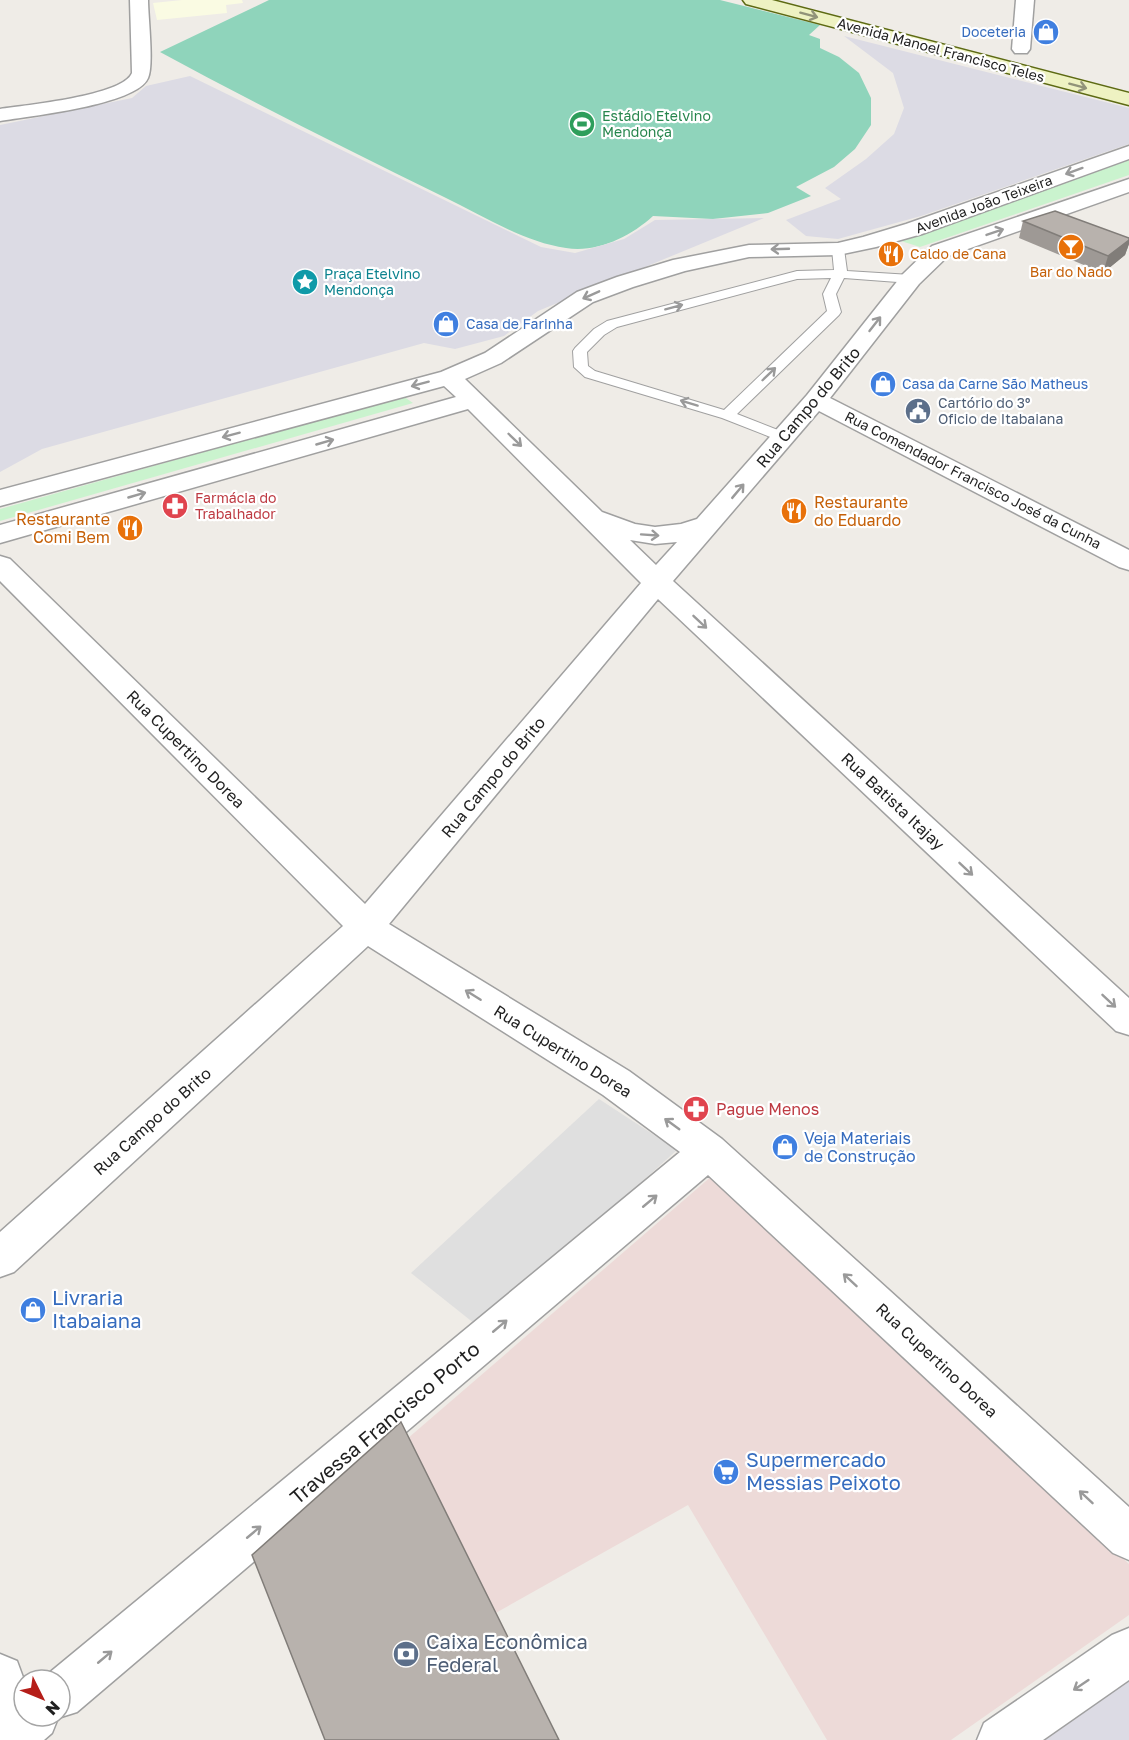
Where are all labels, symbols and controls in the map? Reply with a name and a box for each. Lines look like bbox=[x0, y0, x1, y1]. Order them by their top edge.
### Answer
one-way arrow bbox=[799, 10, 818, 21]
street label: Avenida Manoel Francisco Teles bbox=[836, 14, 1046, 85]
shop icon: Doceteria bbox=[1031, 17, 1061, 47]
place label: Doceteria bbox=[961, 23, 1026, 40]
one-way arrow bbox=[1069, 81, 1088, 92]
place label: Estádio Etelvino Mendonça bbox=[602, 107, 711, 140]
sports icon: Estádio Etelvino Mendonça bbox=[567, 109, 597, 139]
one-way arrow bbox=[1065, 167, 1084, 178]
street label: Avenida João Teixeira bbox=[913, 171, 1055, 236]
one-way arrow bbox=[985, 225, 1004, 236]
bar icon: Bar do Nado bbox=[1056, 232, 1086, 262]
restaurant icon: Caldo de Cana bbox=[876, 239, 906, 269]
one-way arrow bbox=[770, 244, 790, 255]
place label: Caldo de Cana bbox=[910, 245, 1006, 262]
place label: Bar do Nado bbox=[1030, 263, 1112, 280]
place label: Praça Etelvino Mendonça bbox=[324, 265, 421, 298]
place icon: Praça Etelvino Mendonça bbox=[290, 267, 320, 297]
one-way arrow bbox=[582, 290, 601, 301]
one-way arrow bbox=[664, 301, 683, 313]
shop icon: Casa de Farinha bbox=[431, 309, 461, 339]
place label: Casa de Farinha bbox=[466, 315, 573, 332]
one-way arrow bbox=[869, 317, 882, 333]
street label: Rua Campo do Brito bbox=[752, 343, 864, 471]
one-way arrow bbox=[762, 367, 777, 382]
shop icon: Casa da Carne São Matheus bbox=[868, 369, 898, 399]
place label: Casa da Carne São Matheus bbox=[902, 375, 1088, 392]
one-way arrow bbox=[411, 379, 430, 391]
place label: Cartório do 3º Oficio de Itabaiana bbox=[938, 394, 1063, 427]
public building icon: Cartório do 3º Oficio de Itabaiana bbox=[903, 396, 933, 426]
one-way arrow bbox=[680, 397, 699, 408]
street label: Rua Comendador Francisco José da Cunha bbox=[842, 407, 1104, 552]
one-way arrow bbox=[222, 430, 241, 441]
one-way arrow bbox=[507, 433, 522, 448]
one-way arrow bbox=[315, 436, 334, 447]
one-way arrow bbox=[731, 484, 745, 499]
one-way arrow bbox=[127, 489, 146, 500]
place label: Farmácia do Trabalhador bbox=[195, 489, 277, 522]
pharmacy icon: Farmácia do Trabalhador bbox=[160, 491, 190, 521]
place label: Restaurante do Eduardo bbox=[814, 492, 908, 530]
restaurant icon: Restaurante do Eduardo bbox=[779, 496, 809, 526]
place label: Restaurante Comi Bem bbox=[16, 509, 110, 547]
restaurant icon: Restaurante Comi Bem bbox=[115, 513, 145, 543]
one-way arrow bbox=[639, 530, 659, 541]
one-way arrow bbox=[692, 615, 707, 629]
street label: Rua Cupertino Dorea bbox=[123, 686, 249, 812]
street label: Rua Campo do Brito bbox=[437, 713, 549, 841]
street label: Rua Batista Itajay bbox=[837, 748, 949, 854]
one-way arrow bbox=[958, 862, 973, 876]
one-way arrow bbox=[465, 989, 482, 1001]
one-way arrow bbox=[1101, 994, 1116, 1008]
street label: Rua Cupertino Dorea bbox=[490, 1000, 636, 1102]
street label: Rua Campo do Brito bbox=[89, 1063, 215, 1179]
pharmacy icon: Pague Menos bbox=[681, 1094, 711, 1124]
place label: Pague Menos bbox=[716, 1099, 819, 1119]
one-way arrow bbox=[665, 1117, 681, 1130]
place label: Veja Materiais de Construção bbox=[804, 1128, 916, 1166]
shop icon: Veja Materiais de Construção bbox=[770, 1132, 800, 1162]
one-way arrow bbox=[642, 1194, 658, 1207]
one-way arrow bbox=[842, 1273, 857, 1287]
place label: Livraria Itabaiana bbox=[52, 1285, 141, 1332]
shop icon: Livraria Itabaiana bbox=[18, 1295, 48, 1325]
street label: Rua Cupertino Dorea bbox=[872, 1299, 1002, 1421]
one-way arrow bbox=[492, 1319, 507, 1333]
street label: Travessa Francisco Porto bbox=[285, 1336, 484, 1509]
place label: Supermercado Messias Peixoto bbox=[746, 1447, 901, 1494]
supermarket icon: Supermercado Messias Peixoto bbox=[711, 1457, 741, 1487]
one-way arrow bbox=[1079, 1491, 1094, 1505]
one-way arrow bbox=[246, 1525, 261, 1539]
place label: Caixa Econômica Federal bbox=[426, 1629, 588, 1676]
bank icon: Caixa Econômica Federal bbox=[391, 1639, 421, 1669]
one-way arrow bbox=[97, 1651, 113, 1664]
north arrow bbox=[12, 1668, 72, 1728]
one-way arrow bbox=[1073, 1679, 1089, 1691]
text: N bbox=[42, 1697, 64, 1720]

